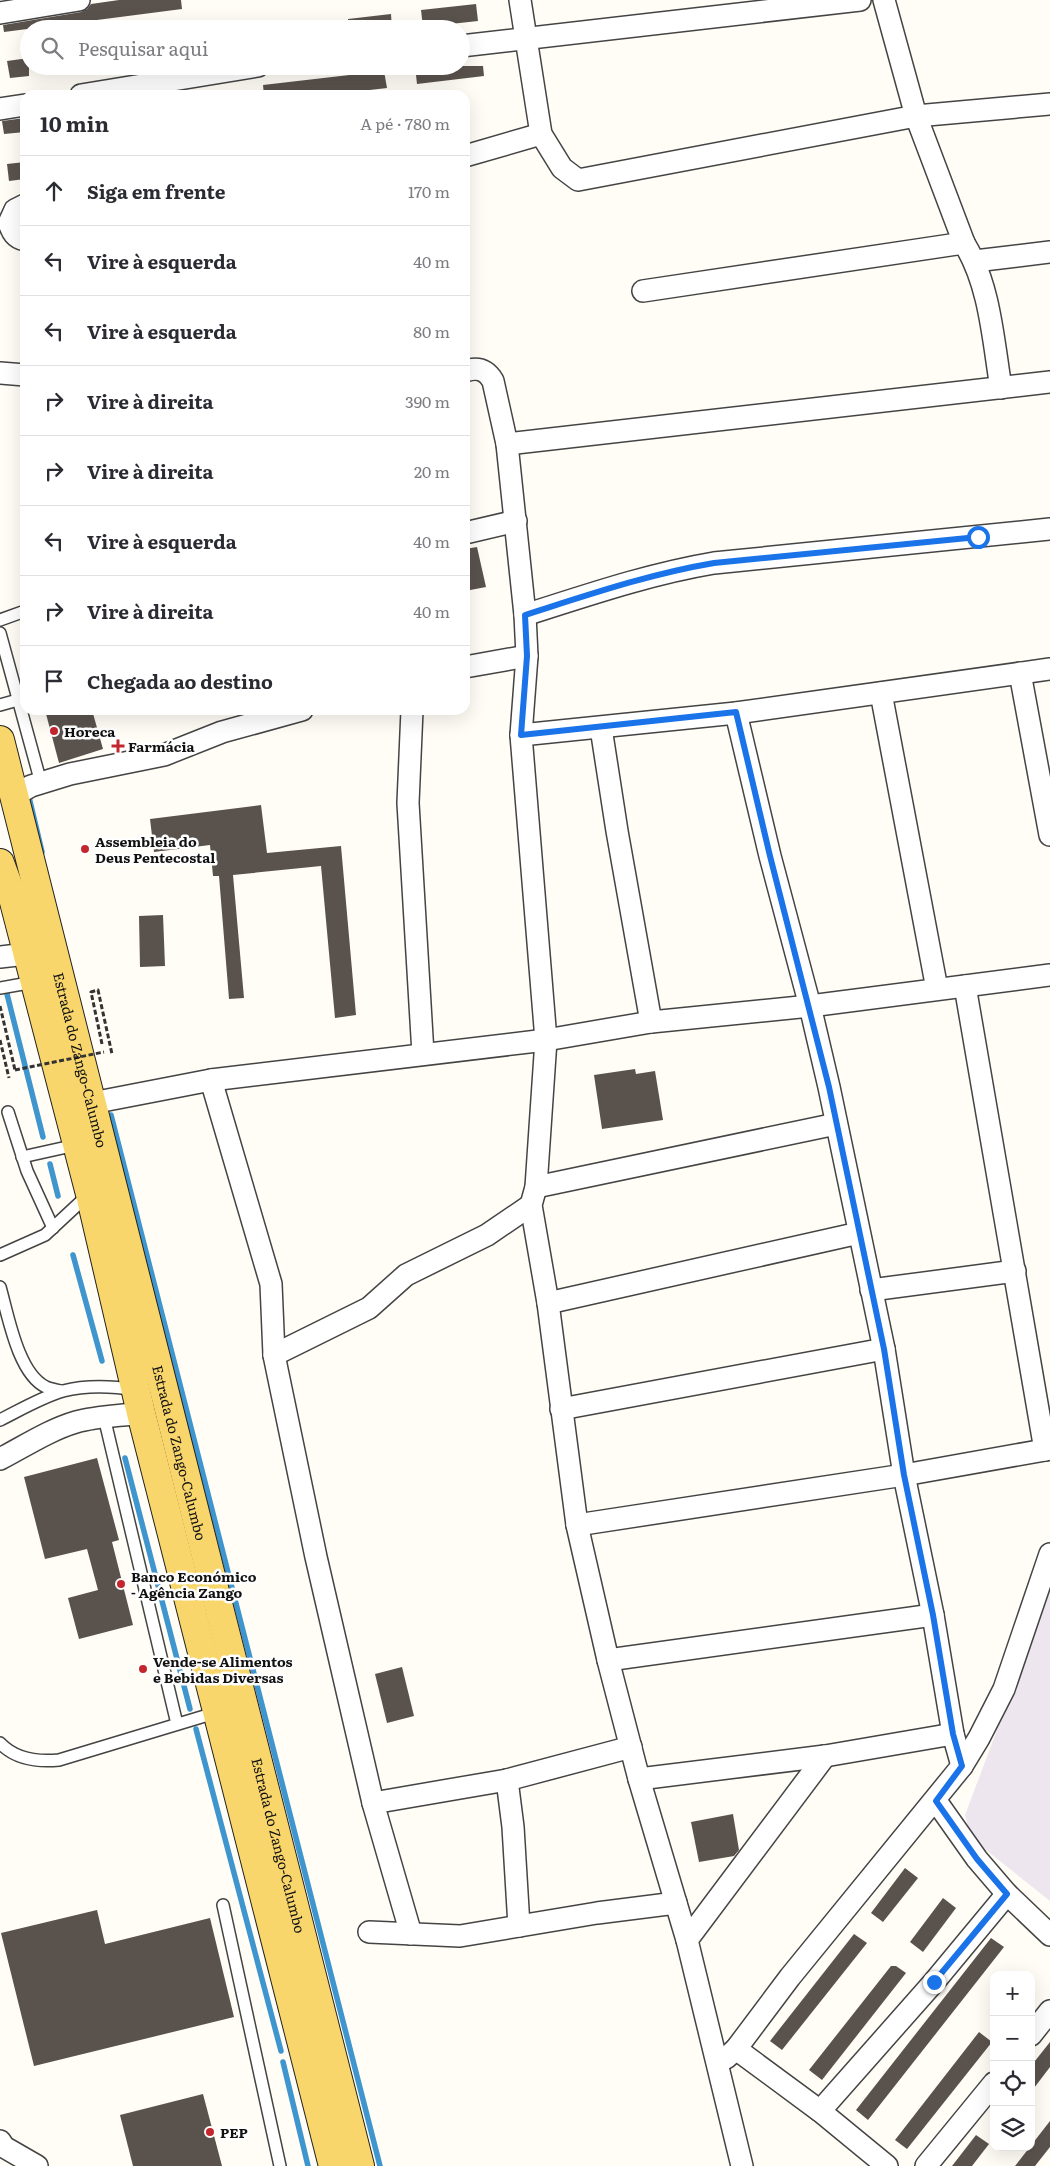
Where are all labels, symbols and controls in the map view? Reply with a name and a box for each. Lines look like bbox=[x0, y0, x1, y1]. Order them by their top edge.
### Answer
search box bbox=[20, 20, 470, 75]
icon: search bbox=[38, 34, 66, 62]
text: Pesquisar aqui bbox=[78, 34, 208, 62]
text: 10 min bbox=[40, 107, 109, 138]
text: A pé · 780 m bbox=[360, 111, 450, 135]
icon: ahead bbox=[40, 177, 68, 205]
text: Siga em frente bbox=[87, 177, 225, 205]
text: 170 m bbox=[408, 179, 450, 203]
icon: left bbox=[40, 247, 68, 275]
text: Vire à esquerda bbox=[87, 247, 237, 275]
text: 40 m bbox=[413, 249, 450, 273]
icon: left bbox=[40, 317, 68, 345]
text: Vire à esquerda bbox=[87, 317, 237, 345]
text: 80 m bbox=[413, 319, 450, 343]
icon: right bbox=[40, 387, 68, 415]
text: Vire à direita bbox=[87, 387, 214, 415]
text: 390 m bbox=[405, 389, 450, 413]
icon: right bbox=[40, 457, 68, 485]
text: Vire à direita bbox=[87, 457, 214, 485]
text: 20 m bbox=[414, 459, 450, 483]
route start bbox=[967, 526, 990, 549]
icon: left bbox=[40, 527, 68, 555]
text: Vire à esquerda bbox=[87, 527, 237, 555]
text: 40 m bbox=[413, 529, 450, 553]
icon: right bbox=[40, 597, 68, 625]
text: Vire à direita bbox=[87, 597, 214, 625]
text: 40 m bbox=[413, 599, 450, 623]
icon: arrive bbox=[40, 667, 68, 695]
text: Chegada ao destino bbox=[87, 667, 273, 695]
place label: Horeca bbox=[64, 721, 116, 741]
marker: Horeca bbox=[48, 725, 60, 737]
place label: Farmácia bbox=[128, 736, 196, 756]
marker: Farmácia bbox=[112, 740, 124, 752]
place label: Assembleia do Deus Pentecostal bbox=[95, 831, 215, 867]
marker: Assembleia do Deus Pentecostal bbox=[79, 843, 91, 855]
street label: Estrada do Zango-Calumbo bbox=[49, 970, 113, 1150]
street label: Estrada do Zango-Calumbo bbox=[148, 1363, 212, 1542]
place label: Banco Económico - Agência Zango bbox=[131, 1566, 257, 1602]
marker: Banco Económico - Agência Zango bbox=[115, 1578, 127, 1590]
place label: Vende-se Alimentos e Bebidas Diversas bbox=[153, 1651, 293, 1687]
marker: Vende-se Alimentos e Bebidas Diversas bbox=[137, 1663, 149, 1675]
street label: Estrada do Zango-Calumbo bbox=[247, 1756, 311, 1935]
route end bbox=[923, 1971, 946, 1994]
map controls bbox=[990, 1971, 1035, 2151]
button: + bbox=[990, 1971, 1035, 2016]
button: − bbox=[990, 2016, 1035, 2061]
button: locate bbox=[990, 2061, 1035, 2106]
button: layers bbox=[990, 2106, 1035, 2151]
place label: PEP bbox=[220, 2122, 248, 2142]
marker: PEP bbox=[204, 2126, 216, 2138]

